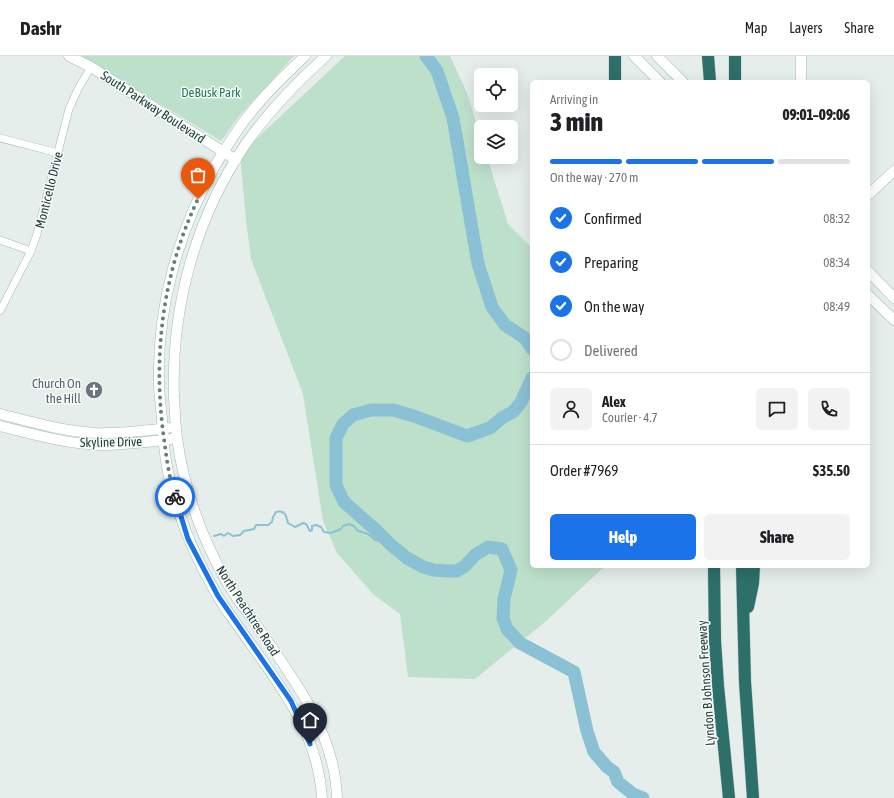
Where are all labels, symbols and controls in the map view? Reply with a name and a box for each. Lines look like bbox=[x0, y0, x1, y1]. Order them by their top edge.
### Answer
text: Dashr bbox=[20, 17, 61, 39]
text: Map bbox=[745, 20, 767, 36]
text: Layers bbox=[789, 20, 822, 36]
text: Share bbox=[844, 20, 874, 36]
street label: South Parkway Boulevard bbox=[98, 68, 208, 146]
map controls bbox=[474, 68, 518, 164]
button: locate bbox=[474, 68, 518, 112]
park label: DeBusk Park bbox=[181, 85, 241, 100]
text: Arriving in bbox=[550, 92, 598, 107]
text: 09:01–09:06 bbox=[782, 106, 850, 123]
text: 3 min bbox=[550, 107, 603, 137]
button: layers bbox=[474, 120, 518, 164]
street label: Monticello Drive bbox=[32, 150, 66, 230]
pin bbox=[181, 158, 215, 199]
icon: bag bbox=[187, 164, 209, 186]
text: On the way · 270 m bbox=[550, 170, 638, 185]
icon: check bbox=[550, 207, 572, 229]
text: Confirmed bbox=[584, 210, 642, 227]
text: 08:32 bbox=[823, 211, 850, 226]
icon: check bbox=[550, 251, 572, 273]
text: Preparing bbox=[584, 254, 638, 271]
text: 08:34 bbox=[823, 255, 850, 270]
icon: check bbox=[550, 295, 572, 317]
text: On the way bbox=[584, 298, 645, 315]
text: 08:49 bbox=[823, 299, 850, 314]
text: Delivered bbox=[584, 342, 638, 359]
place label: Church On the Hill bbox=[32, 376, 82, 406]
church icon: Church On the Hill bbox=[84, 380, 104, 400]
button: person bbox=[550, 388, 592, 430]
button: chat bbox=[756, 388, 798, 430]
button: phone bbox=[808, 388, 850, 430]
text: Alex bbox=[602, 393, 626, 410]
text: Courier · 4.7 bbox=[602, 410, 658, 425]
street label: Skyline Drive bbox=[80, 434, 142, 450]
text: Order #7969 bbox=[550, 462, 618, 479]
text: $35.50 bbox=[813, 462, 850, 479]
courier bbox=[155, 477, 195, 517]
icon: bike bbox=[164, 486, 186, 508]
button: Help bbox=[550, 514, 696, 560]
button: Share bbox=[704, 514, 850, 560]
street label: North Peachtree Road bbox=[213, 563, 283, 659]
street label: Lyndon B Johnson Freeway bbox=[694, 619, 718, 746]
pin bbox=[293, 703, 327, 744]
icon: home bbox=[299, 709, 321, 731]

